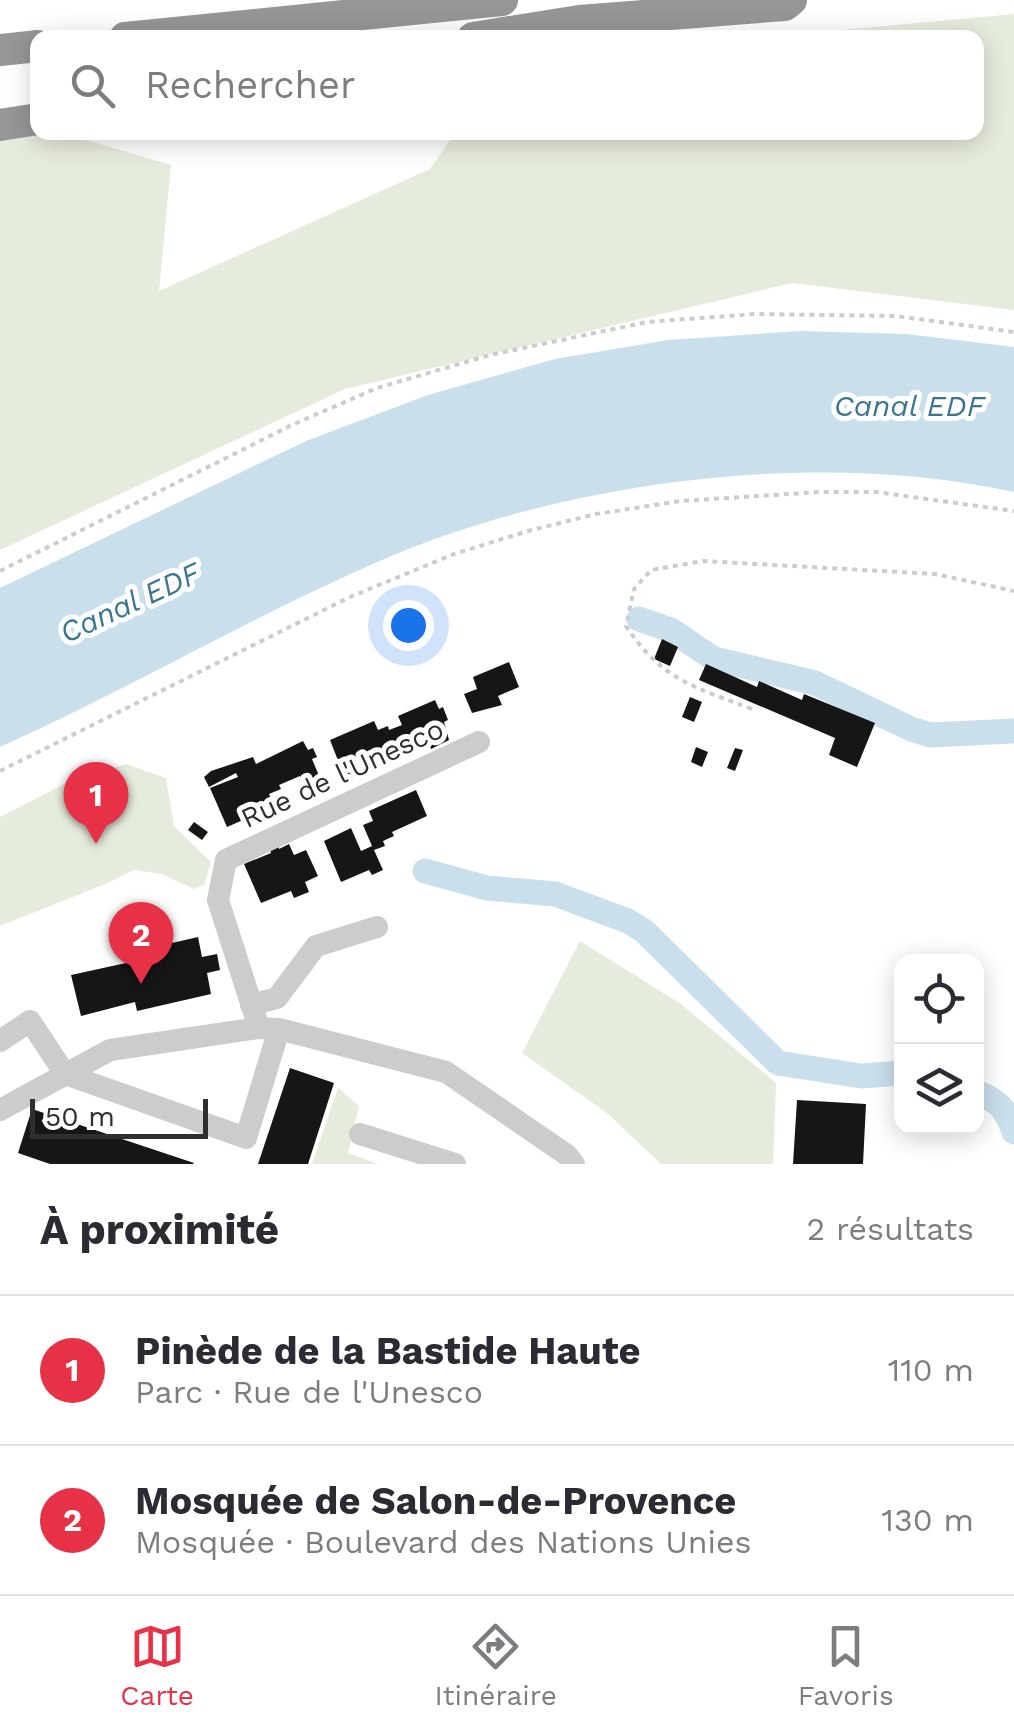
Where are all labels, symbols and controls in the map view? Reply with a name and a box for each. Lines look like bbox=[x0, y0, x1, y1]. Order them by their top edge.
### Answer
search box bbox=[30, 30, 984, 140]
icon: search bbox=[65, 58, 120, 113]
text: Rechercher bbox=[145, 63, 355, 107]
water label: Canal EDF bbox=[834, 388, 987, 423]
water label: Canal EDF bbox=[54, 554, 208, 650]
your location bbox=[383, 600, 434, 651]
street label: Rue de l'Unesco bbox=[236, 712, 449, 835]
pin: 1 bbox=[64, 762, 128, 844]
pin: 2 bbox=[108, 902, 174, 984]
map controls bbox=[894, 954, 984, 1134]
button: locate bbox=[894, 954, 984, 1044]
button: layers bbox=[894, 1044, 984, 1134]
scale bar bbox=[30, 1094, 208, 1138]
text: 50 m bbox=[45, 1100, 115, 1133]
text: À proximité bbox=[40, 1205, 279, 1254]
text: 2 résultats bbox=[807, 1210, 974, 1248]
text: Pinède de la Bastide Haute bbox=[135, 1329, 641, 1373]
text: 1 bbox=[66, 1351, 79, 1389]
text: 110 m bbox=[888, 1351, 974, 1389]
text: Parc · Rue de l'Unesco bbox=[135, 1373, 483, 1411]
text: Mosquée de Salon-de-Provence bbox=[135, 1479, 736, 1523]
text: 2 bbox=[63, 1501, 82, 1539]
text: 130 m bbox=[882, 1501, 974, 1539]
text: Mosquée · Boulevard des Nations Unies bbox=[135, 1523, 751, 1561]
tab: Carte bbox=[120, 1619, 194, 1712]
tab: Itinéraire bbox=[435, 1619, 557, 1712]
tab: Favoris bbox=[798, 1619, 894, 1712]

